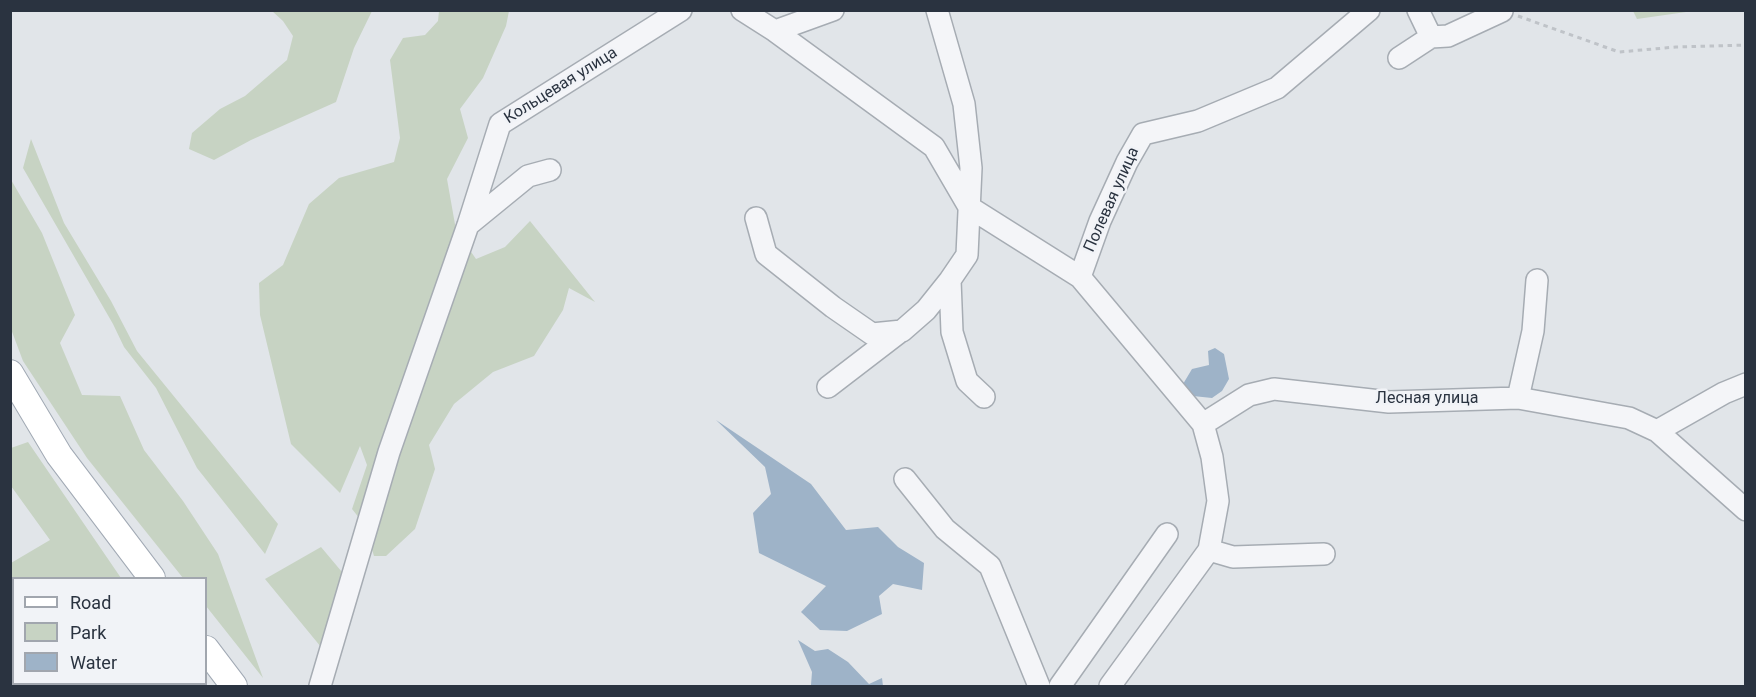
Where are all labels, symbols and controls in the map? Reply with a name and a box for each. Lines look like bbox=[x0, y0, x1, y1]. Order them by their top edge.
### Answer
street label: Кольцевая улица bbox=[501, 44, 621, 128]
street label: Полевая улица bbox=[1080, 145, 1144, 255]
street label: Лесная улица bbox=[1376, 389, 1478, 409]
legend bbox=[12, 577, 207, 685]
text: Road bbox=[70, 592, 111, 613]
text: Park bbox=[70, 622, 106, 643]
text: Water bbox=[70, 652, 117, 673]

